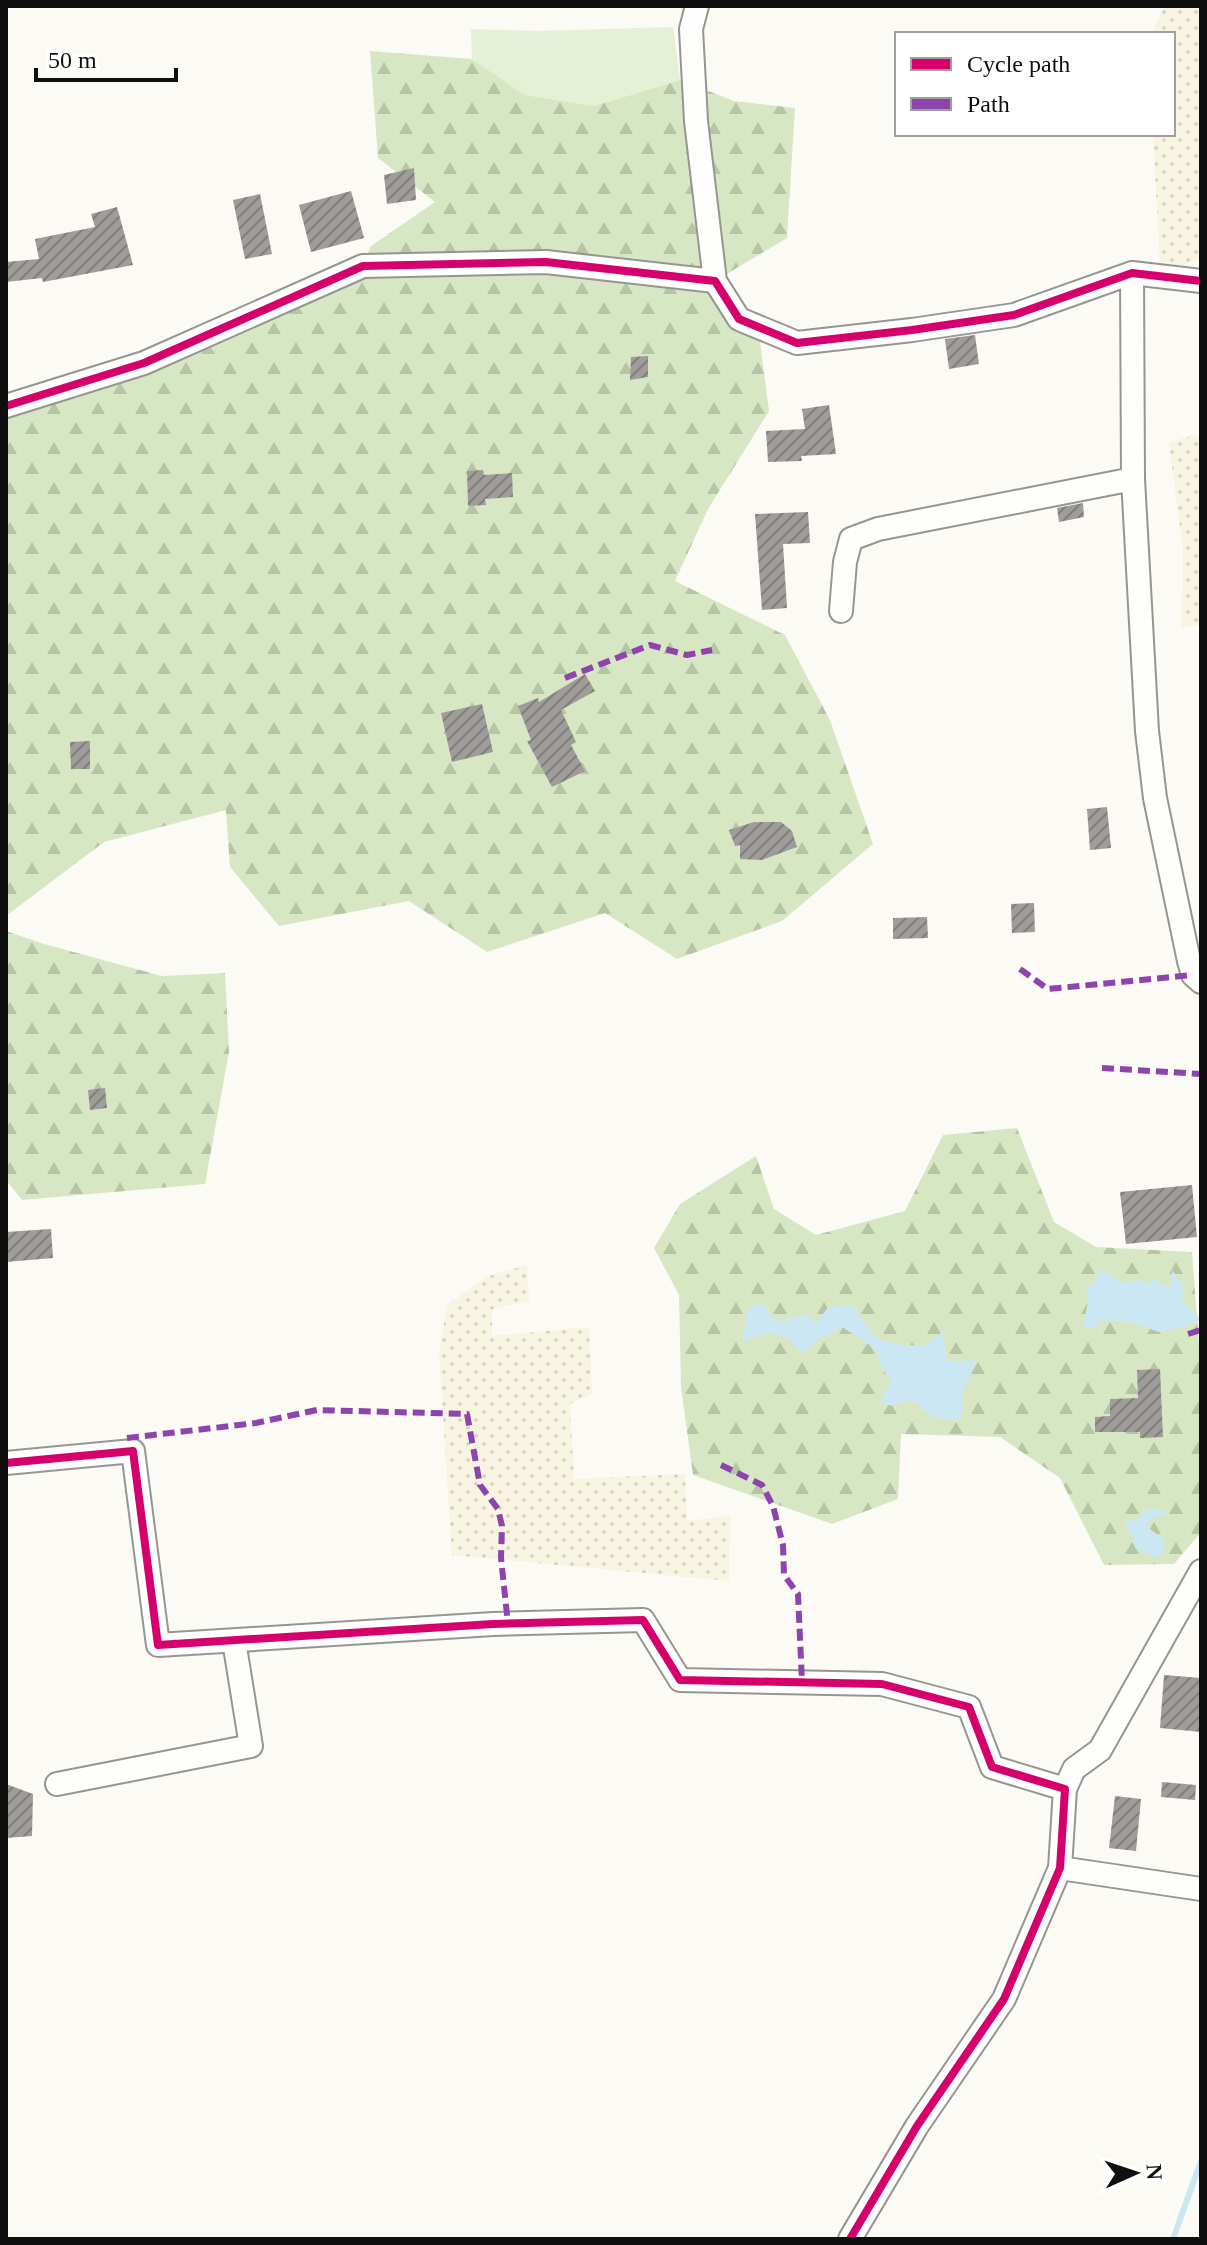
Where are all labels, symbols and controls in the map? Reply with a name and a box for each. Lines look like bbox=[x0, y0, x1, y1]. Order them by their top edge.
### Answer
scale bar bbox=[36, 32, 176, 82]
legend bbox=[895, 32, 1175, 136]
text: 50 m bbox=[48, 47, 97, 73]
text: Cycle path bbox=[967, 51, 1070, 77]
text: Path bbox=[967, 91, 1010, 117]
north arrow bbox=[1095, 2133, 1175, 2213]
text: N bbox=[1142, 2163, 1167, 2181]

